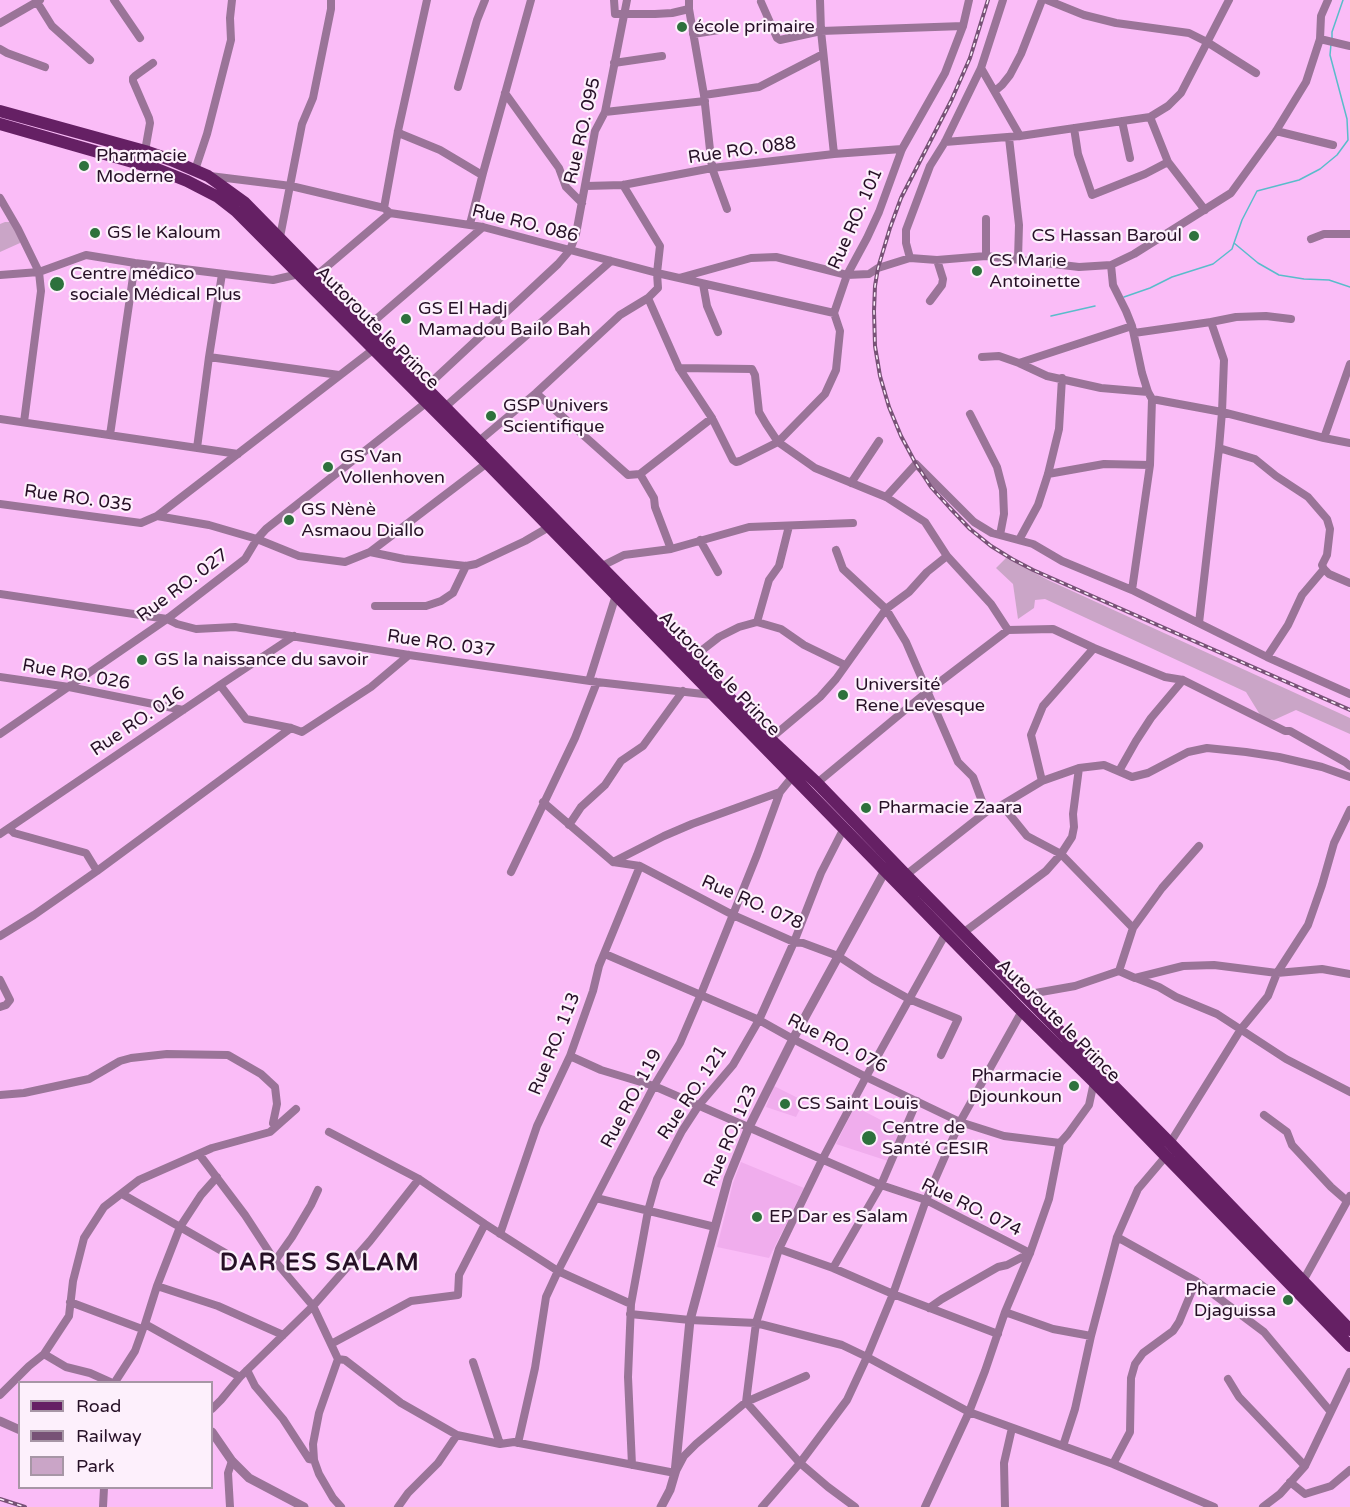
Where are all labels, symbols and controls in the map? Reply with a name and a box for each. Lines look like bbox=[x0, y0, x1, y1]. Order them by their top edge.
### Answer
place label: école primaire bbox=[694, 16, 815, 38]
marker: école primaire bbox=[675, 20, 689, 34]
street label: Rue RO. 095 bbox=[560, 76, 606, 186]
street label: Rue RO. 088 bbox=[687, 133, 797, 169]
place label: Pharmacie Moderne bbox=[96, 145, 187, 188]
marker: Pharmacie Moderne bbox=[77, 159, 91, 173]
street label: Rue RO. 101 bbox=[824, 165, 888, 273]
street label: Rue RO. 086 bbox=[470, 200, 580, 248]
place label: GS le Kaloum bbox=[107, 222, 221, 244]
place label: CS Hassan Baroul bbox=[1031, 225, 1182, 247]
marker: GS le Kaloum bbox=[88, 226, 102, 240]
marker: CS Hassan Baroul bbox=[1187, 229, 1201, 243]
place label: CS Marie Antoinette bbox=[989, 250, 1080, 292]
street label: Autoroute le Prince bbox=[311, 262, 443, 394]
place label: Centre médico sociale Médical Plus bbox=[70, 263, 241, 306]
marker: CS Marie Antoinette bbox=[970, 264, 984, 278]
marker: Centre médico sociale Médical Plus bbox=[48, 275, 66, 293]
place label: GS El Hadj Mamadou Bailo Bah bbox=[418, 298, 591, 340]
marker: GS El Hadj Mamadou Bailo Bah bbox=[399, 312, 413, 326]
place label: GSP Univers Scientifique bbox=[503, 395, 608, 438]
marker: GSP Univers Scientifique bbox=[484, 409, 498, 423]
place label: GS Van Vollenhoven bbox=[340, 446, 445, 488]
marker: GS Van Vollenhoven bbox=[321, 460, 335, 474]
street label: Rue RO. 035 bbox=[23, 481, 133, 517]
place label: GS Nènè Asmaou Diallo bbox=[301, 499, 424, 542]
marker: GS Nènè Asmaou Diallo bbox=[282, 513, 296, 527]
street label: Rue RO. 027 bbox=[133, 545, 233, 627]
street label: Autoroute le Prince bbox=[654, 607, 784, 741]
street label: Rue RO. 037 bbox=[386, 626, 496, 662]
place label: GS la naissance du savoir bbox=[154, 649, 368, 671]
marker: GS la naissance du savoir bbox=[135, 653, 149, 667]
street label: Rue RO. 026 bbox=[21, 655, 131, 695]
place label: Université Rene Levesque bbox=[855, 674, 985, 716]
street label: Rue RO. 016 bbox=[87, 683, 189, 761]
marker: Université Rene Levesque bbox=[836, 688, 850, 702]
place label: Pharmacie Zaara bbox=[878, 797, 1022, 819]
marker: Pharmacie Zaara bbox=[859, 801, 873, 815]
street label: Rue RO. 078 bbox=[698, 871, 806, 935]
street label: Autoroute le Prince bbox=[992, 955, 1124, 1087]
street label: Rue RO. 113 bbox=[525, 989, 585, 1099]
street label: Rue RO. 076 bbox=[784, 1010, 890, 1078]
street label: Rue RO. 121 bbox=[654, 1042, 732, 1144]
street label: Rue RO. 119 bbox=[597, 1046, 667, 1152]
place label: Pharmacie Djounkoun bbox=[969, 1065, 1062, 1108]
marker: Pharmacie Djounkoun bbox=[1067, 1079, 1081, 1093]
street label: Rue RO. 123 bbox=[700, 1082, 762, 1190]
place label: CS Saint Louis bbox=[797, 1093, 919, 1115]
marker: CS Saint Louis bbox=[778, 1097, 792, 1111]
place label: Centre de Santé CESIR bbox=[882, 1117, 989, 1160]
marker: Centre de Santé CESIR bbox=[860, 1129, 878, 1147]
street label: Rue RO. 074 bbox=[917, 1174, 1025, 1242]
place label: EP Dar es Salam bbox=[769, 1206, 908, 1228]
marker: EP Dar es Salam bbox=[750, 1210, 764, 1224]
district label: DAR ES SALAM bbox=[220, 1250, 420, 1278]
place label: Pharmacie Djaguissa bbox=[1185, 1279, 1276, 1322]
marker: Pharmacie Djaguissa bbox=[1281, 1293, 1295, 1307]
legend bbox=[18, 1381, 213, 1489]
text: Road bbox=[76, 1395, 121, 1417]
text: Railway bbox=[76, 1425, 142, 1447]
text: Park bbox=[76, 1455, 114, 1477]

